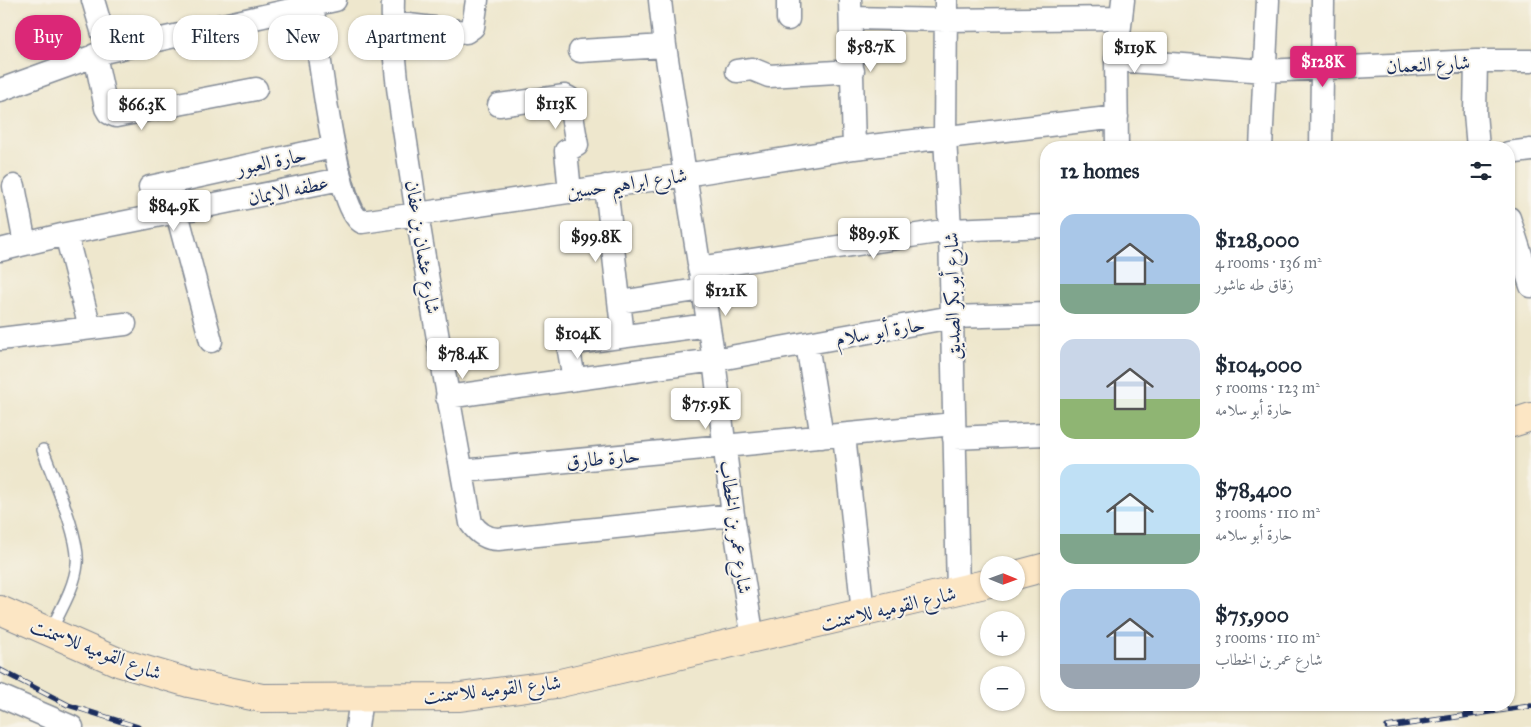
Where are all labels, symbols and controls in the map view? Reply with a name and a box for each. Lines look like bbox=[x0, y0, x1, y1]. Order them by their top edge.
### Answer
chip: Buy bbox=[15, 15, 81, 60]
chip: Rent bbox=[91, 15, 163, 60]
chip: Filters bbox=[173, 15, 258, 60]
chip: New bbox=[268, 15, 338, 60]
chip: Apartment bbox=[348, 15, 464, 60]
pin: $58.7K bbox=[830, 30, 912, 73]
pin: $119K bbox=[1100, 32, 1170, 74]
text: $58.7K bbox=[847, 37, 895, 56]
text: $119K bbox=[1114, 38, 1156, 57]
pin: $128K bbox=[1288, 46, 1358, 88]
street label: شارع النعمان bbox=[1385, 50, 1471, 84]
text: $128K bbox=[1301, 52, 1345, 71]
pin: $66.3K bbox=[101, 88, 183, 131]
pin: $113K bbox=[521, 88, 591, 130]
text: $113K bbox=[536, 94, 576, 113]
text: $66.3K bbox=[118, 95, 166, 114]
street label: حارة العبور bbox=[232, 142, 309, 182]
icon: filters bbox=[1467, 157, 1495, 185]
text: 12 homes bbox=[1060, 158, 1139, 184]
street label: شارع ابراهيم حسين bbox=[565, 163, 690, 211]
street label: عطفه الايمان bbox=[245, 170, 331, 210]
street label: شارع عثمان بن عفان bbox=[395, 178, 445, 317]
pin: $84.9K bbox=[133, 190, 215, 232]
text: $84.9K bbox=[149, 196, 199, 215]
pin: $89.9K bbox=[833, 218, 915, 260]
pin: $99.8K bbox=[555, 220, 637, 263]
text: $89.9K bbox=[849, 224, 899, 243]
text: $99.8K bbox=[571, 227, 621, 246]
text: $128,000 bbox=[1215, 227, 1300, 253]
street label: شارع أبو بكر الصديق bbox=[937, 232, 971, 360]
icon: home bbox=[1100, 234, 1160, 294]
text: 4 rooms · 136 m² bbox=[1215, 253, 1322, 272]
pin: $121K bbox=[691, 274, 761, 317]
text: زقاق طه عاشور bbox=[1215, 275, 1294, 294]
text: $121K bbox=[705, 281, 747, 300]
street label: حارة أبو سلام bbox=[833, 309, 928, 357]
pin: $104K bbox=[543, 318, 613, 360]
text: $104K bbox=[555, 324, 601, 343]
pin: $78.4K bbox=[422, 338, 504, 380]
text: $78.4K bbox=[438, 344, 488, 363]
text: $104,000 bbox=[1215, 352, 1302, 378]
icon: home bbox=[1100, 359, 1160, 419]
text: 5 rooms · 123 m² bbox=[1215, 378, 1320, 397]
pin: $75.9K bbox=[665, 388, 747, 430]
text: $75.9K bbox=[682, 394, 730, 413]
text: حارة أبو سلامه bbox=[1215, 400, 1292, 419]
street label: حارة طارق bbox=[565, 443, 641, 473]
street label: شارع عمر بن الخطاب bbox=[709, 459, 757, 596]
text: $78,400 bbox=[1215, 477, 1292, 503]
icon: home bbox=[1100, 484, 1160, 544]
text: 3 rooms · 110 m² bbox=[1215, 503, 1320, 522]
text: حارة أبو سلامه bbox=[1215, 525, 1292, 544]
north arrow bbox=[980, 556, 1025, 601]
map controls bbox=[980, 556, 1025, 711]
street label: شارع القوميه للاسمنت bbox=[818, 581, 960, 641]
text: $75,900 bbox=[1215, 602, 1289, 628]
icon: home bbox=[1100, 609, 1160, 669]
button: + bbox=[980, 611, 1025, 656]
street label: شارع القوميه للاسمنت bbox=[25, 613, 165, 691]
text: 3 rooms · 110 m² bbox=[1215, 628, 1320, 647]
text: شارع عمر بن الخطاب bbox=[1215, 650, 1323, 669]
button: − bbox=[980, 666, 1025, 711]
street label: شارع القوميه للاسمنت bbox=[422, 670, 563, 714]

